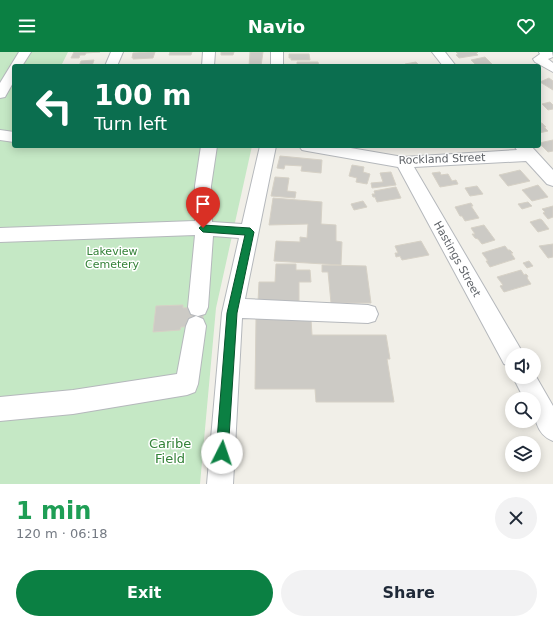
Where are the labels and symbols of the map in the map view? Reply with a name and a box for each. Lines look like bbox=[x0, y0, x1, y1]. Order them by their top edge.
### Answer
street label: Rockland Street bbox=[398, 151, 486, 167]
pin bbox=[186, 187, 220, 228]
street label: Hastings Street bbox=[431, 219, 484, 300]
park label: Lakeview Cemetery bbox=[85, 245, 140, 271]
position arrow bbox=[201, 432, 243, 474]
park label: Caribe Field bbox=[149, 436, 191, 466]

